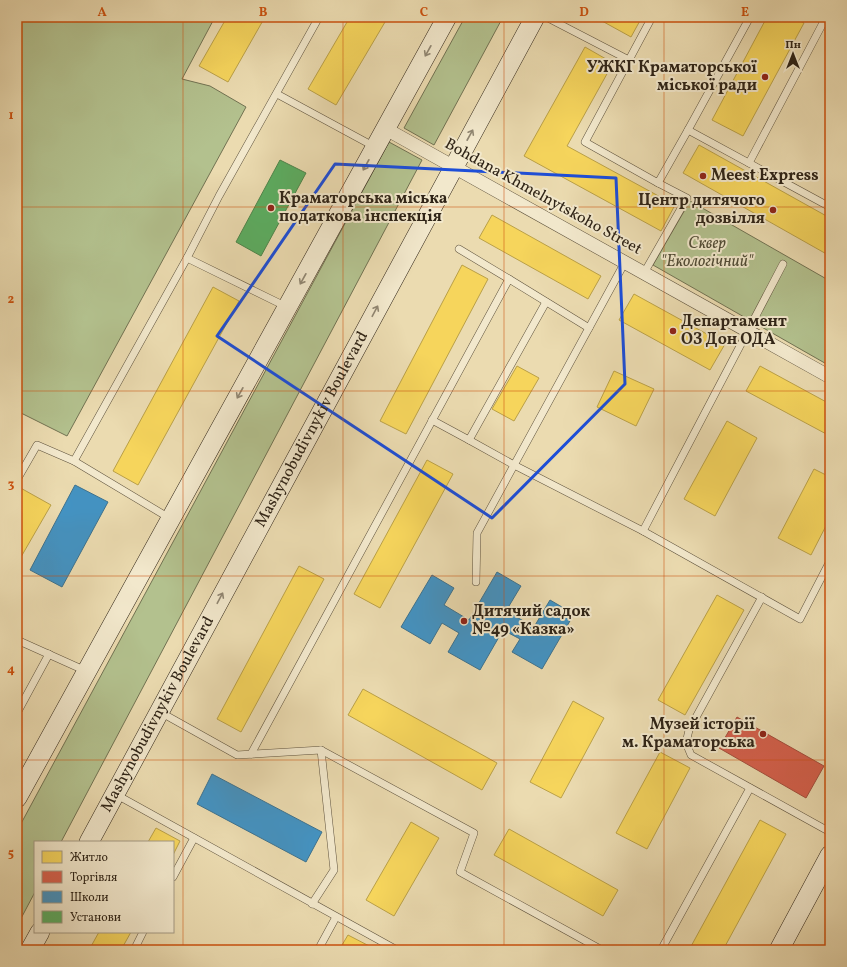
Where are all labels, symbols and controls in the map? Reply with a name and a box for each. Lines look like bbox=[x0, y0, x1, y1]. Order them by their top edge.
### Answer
text: A bbox=[97, 4, 107, 22]
text: B bbox=[259, 4, 268, 22]
text: C bbox=[420, 4, 428, 22]
text: D bbox=[579, 4, 589, 22]
text: E bbox=[741, 4, 749, 22]
north arrow bbox=[773, 34, 813, 74]
text: Пн bbox=[785, 38, 801, 53]
one-way arrow bbox=[424, 45, 432, 57]
place label: УЖКГ Краматорської міської ради bbox=[587, 57, 757, 97]
marker: УЖКГ Краматорської міської ради bbox=[760, 72, 770, 82]
text: 1 bbox=[8, 107, 14, 125]
one-way arrow bbox=[467, 129, 475, 141]
street label: Bohdana Khmelnytskoho Street bbox=[440, 133, 646, 261]
one-way arrow bbox=[361, 159, 369, 171]
place label: Meest Express bbox=[711, 165, 819, 187]
marker: Meest Express bbox=[698, 171, 708, 181]
place label: Краматорська міська податкова інспекція bbox=[279, 188, 448, 228]
place label: Центр дитячого дозвілля bbox=[638, 190, 765, 230]
marker: Краматорська міська податкова інспекція bbox=[266, 203, 276, 213]
marker: Центр дитячого дозвілля bbox=[768, 205, 778, 215]
park label: Сквер "Екологічний" bbox=[661, 233, 754, 273]
one-way arrow bbox=[299, 273, 306, 285]
text: 2 bbox=[8, 291, 15, 309]
one-way arrow bbox=[372, 305, 379, 317]
place label: Департамент ОЗ Дон ОДА bbox=[681, 311, 787, 351]
marker: Департамент ОЗ Дон ОДА bbox=[668, 326, 678, 336]
street label: Mashynobudivnykiv Boulevard bbox=[250, 328, 374, 531]
one-way arrow bbox=[236, 387, 244, 399]
text: 3 bbox=[8, 476, 15, 494]
one-way arrow bbox=[217, 592, 224, 604]
place label: Дитячий садок №49 «Казка» bbox=[472, 601, 590, 641]
street label: Mashynobudivnykiv Boulevard bbox=[96, 613, 220, 816]
marker: Дитячий садок №49 «Казка» bbox=[459, 616, 469, 626]
text: 4 bbox=[7, 661, 15, 679]
place label: Музей історії м. Краматорська bbox=[622, 714, 755, 754]
marker: Музей історії м. Краматорська bbox=[758, 729, 768, 739]
legend bbox=[34, 841, 174, 933]
text: 5 bbox=[8, 845, 14, 863]
text: Житло bbox=[70, 850, 108, 866]
text: Торгівля bbox=[70, 870, 117, 886]
text: Школи bbox=[70, 890, 109, 906]
text: Установи bbox=[70, 910, 121, 926]

